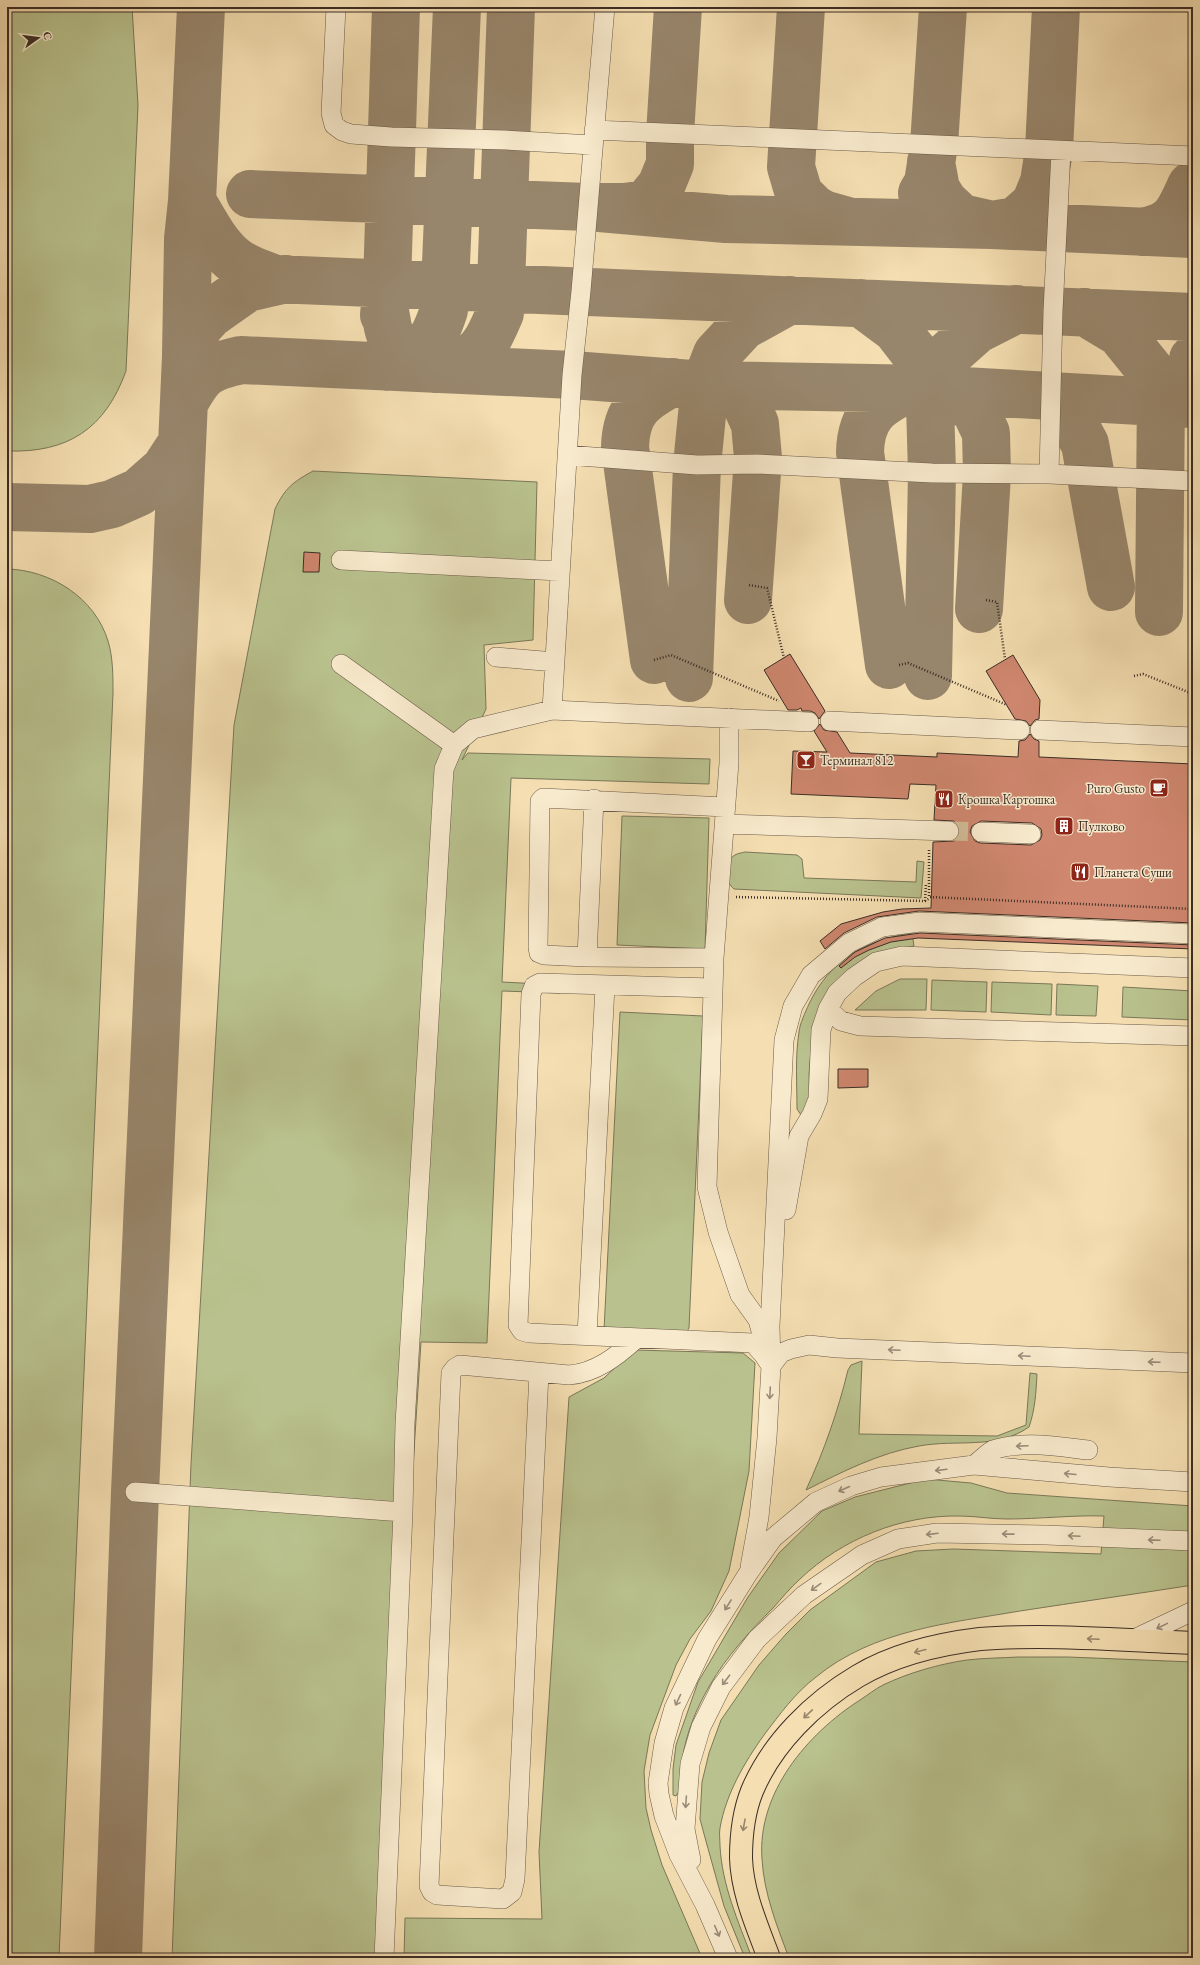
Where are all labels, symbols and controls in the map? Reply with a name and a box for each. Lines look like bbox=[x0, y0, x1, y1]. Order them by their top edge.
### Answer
north arrow bbox=[18, 18, 58, 58]
text: С bbox=[40, 30, 55, 41]
bar icon: Терминал 812 bbox=[795, 749, 817, 771]
place label: Терминал 812 bbox=[820, 752, 894, 769]
cafe icon: Puro Gusto bbox=[1148, 777, 1170, 799]
place label: Puro Gusto bbox=[1087, 780, 1145, 797]
restaurant icon: Крошка Картошка bbox=[933, 788, 955, 810]
place label: Крошка Картошка bbox=[958, 791, 1056, 808]
building icon: Пулково bbox=[1053, 815, 1075, 837]
place label: Пулково bbox=[1078, 818, 1125, 835]
restaurant icon: Планета Суши bbox=[1069, 861, 1091, 883]
place label: Планета Суши bbox=[1094, 864, 1172, 881]
one-way arrow bbox=[888, 1347, 901, 1354]
one-way arrow bbox=[1018, 1353, 1031, 1360]
one-way arrow bbox=[1148, 1358, 1161, 1365]
one-way arrow bbox=[766, 1386, 773, 1399]
one-way arrow bbox=[1016, 1442, 1029, 1450]
one-way arrow bbox=[935, 1466, 948, 1473]
one-way arrow bbox=[1064, 1470, 1077, 1477]
one-way arrow bbox=[838, 1486, 850, 1494]
one-way arrow bbox=[926, 1530, 939, 1538]
one-way arrow bbox=[1002, 1530, 1015, 1538]
one-way arrow bbox=[1068, 1533, 1081, 1540]
one-way arrow bbox=[1148, 1536, 1161, 1543]
one-way arrow bbox=[810, 1583, 821, 1591]
one-way arrow bbox=[724, 1599, 732, 1610]
one-way arrow bbox=[1157, 1623, 1169, 1630]
one-way arrow bbox=[1087, 1635, 1100, 1642]
one-way arrow bbox=[913, 1648, 926, 1655]
one-way arrow bbox=[722, 1675, 730, 1686]
one-way arrow bbox=[674, 1694, 681, 1706]
one-way arrow bbox=[803, 1710, 813, 1719]
one-way arrow bbox=[683, 1795, 690, 1808]
one-way arrow bbox=[740, 1818, 748, 1831]
one-way arrow bbox=[713, 1925, 721, 1937]

